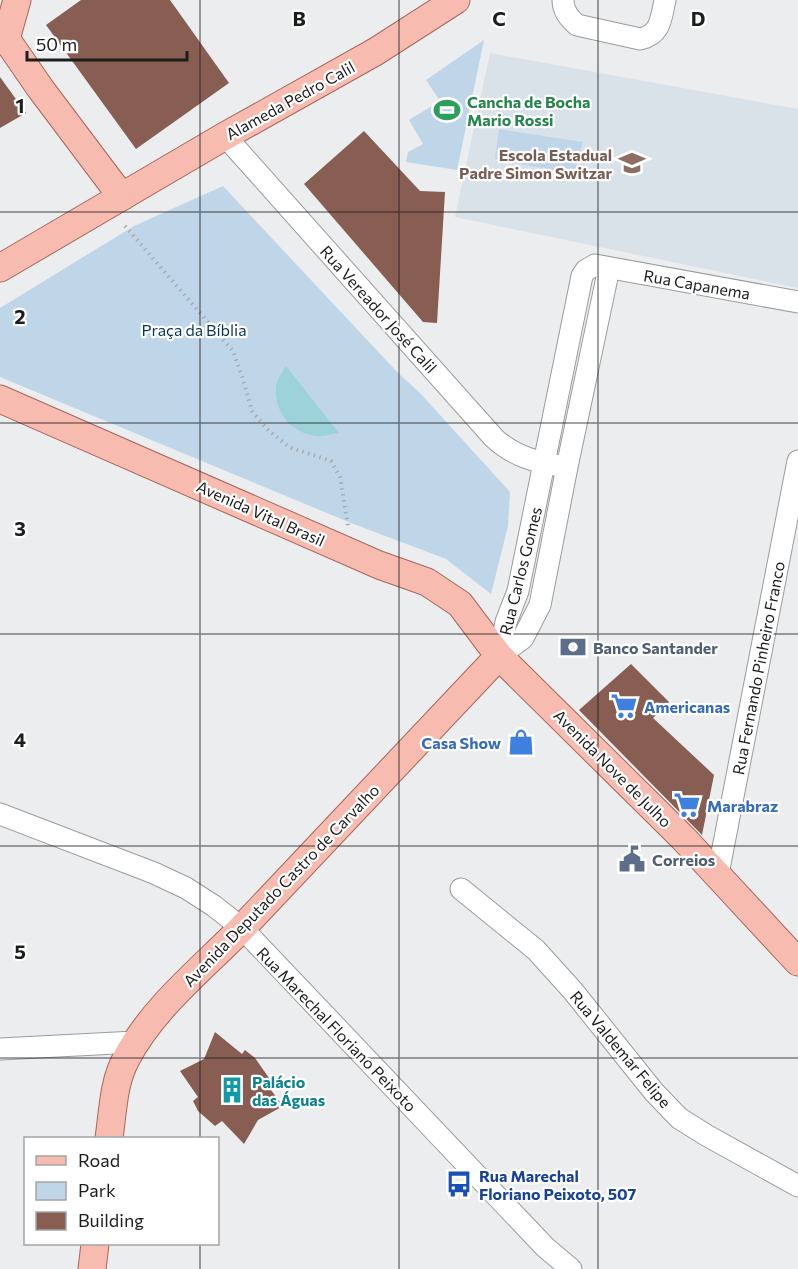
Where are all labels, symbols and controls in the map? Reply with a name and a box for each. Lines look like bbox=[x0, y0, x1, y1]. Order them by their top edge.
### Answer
text: B bbox=[292, 6, 306, 30]
text: C bbox=[492, 6, 506, 30]
text: D bbox=[691, 6, 705, 30]
scale bar bbox=[27, 24, 188, 62]
text: 50 m bbox=[36, 33, 77, 55]
street label: Alameda Pedro Calil bbox=[222, 57, 358, 143]
place label: Cancha de Bocha Mario Rossi bbox=[467, 92, 591, 129]
text: 1 bbox=[15, 93, 25, 117]
sports icon: Cancha de Bocha Mario Rossi bbox=[432, 95, 462, 125]
place label: Escola Estadual Padre Simon Switzar bbox=[459, 145, 612, 182]
school or university icon: Escola Estadual Padre Simon Switzar bbox=[617, 148, 647, 178]
street label: Rua Vereador José Calil bbox=[317, 241, 441, 377]
street label: Rua Capanema bbox=[642, 265, 752, 303]
text: 2 bbox=[14, 304, 26, 328]
park label: Praça da Bíblia bbox=[141, 320, 247, 339]
street label: Avenida Vital Brasil bbox=[194, 476, 328, 550]
street label: Rua Carlos Gomes bbox=[495, 505, 545, 637]
text: 3 bbox=[14, 516, 26, 540]
street label: Rua Fernando Pinheiro Franco bbox=[728, 560, 788, 776]
bank icon: Banco Santander bbox=[558, 632, 588, 662]
place label: Banco Santander bbox=[593, 638, 718, 657]
supermarket icon: Americanas bbox=[609, 691, 639, 721]
place label: Americanas bbox=[644, 697, 730, 716]
street label: Avenida Nove de Julho bbox=[550, 705, 676, 831]
text: 4 bbox=[14, 727, 26, 751]
shop icon: Casa Show bbox=[506, 727, 536, 757]
place label: Casa Show bbox=[421, 733, 502, 752]
street label: Avenida Deputado Castro de Carvalho bbox=[179, 780, 383, 990]
supermarket icon: Marabraz bbox=[672, 790, 702, 820]
place label: Marabraz bbox=[707, 796, 778, 815]
public building icon: Correios bbox=[617, 844, 647, 874]
place label: Correios bbox=[652, 850, 715, 869]
text: 5 bbox=[14, 939, 26, 963]
street label: Rua Marechal Floriano Peixoto bbox=[253, 943, 421, 1115]
street label: Rua Valdemar Felipe bbox=[567, 987, 675, 1111]
place label: Palácio das Águas bbox=[252, 1072, 325, 1109]
building icon: Palácio das Águas bbox=[217, 1075, 247, 1105]
legend bbox=[24, 1137, 219, 1245]
text: Road bbox=[78, 1149, 120, 1171]
place label: Rua Marechal Floriano Peixoto, 507 bbox=[479, 1166, 637, 1203]
bus stop icon: Rua Marechal Floriano Peixoto, 507 bbox=[444, 1169, 474, 1199]
text: Park bbox=[78, 1179, 116, 1201]
text: Building bbox=[78, 1209, 144, 1231]

